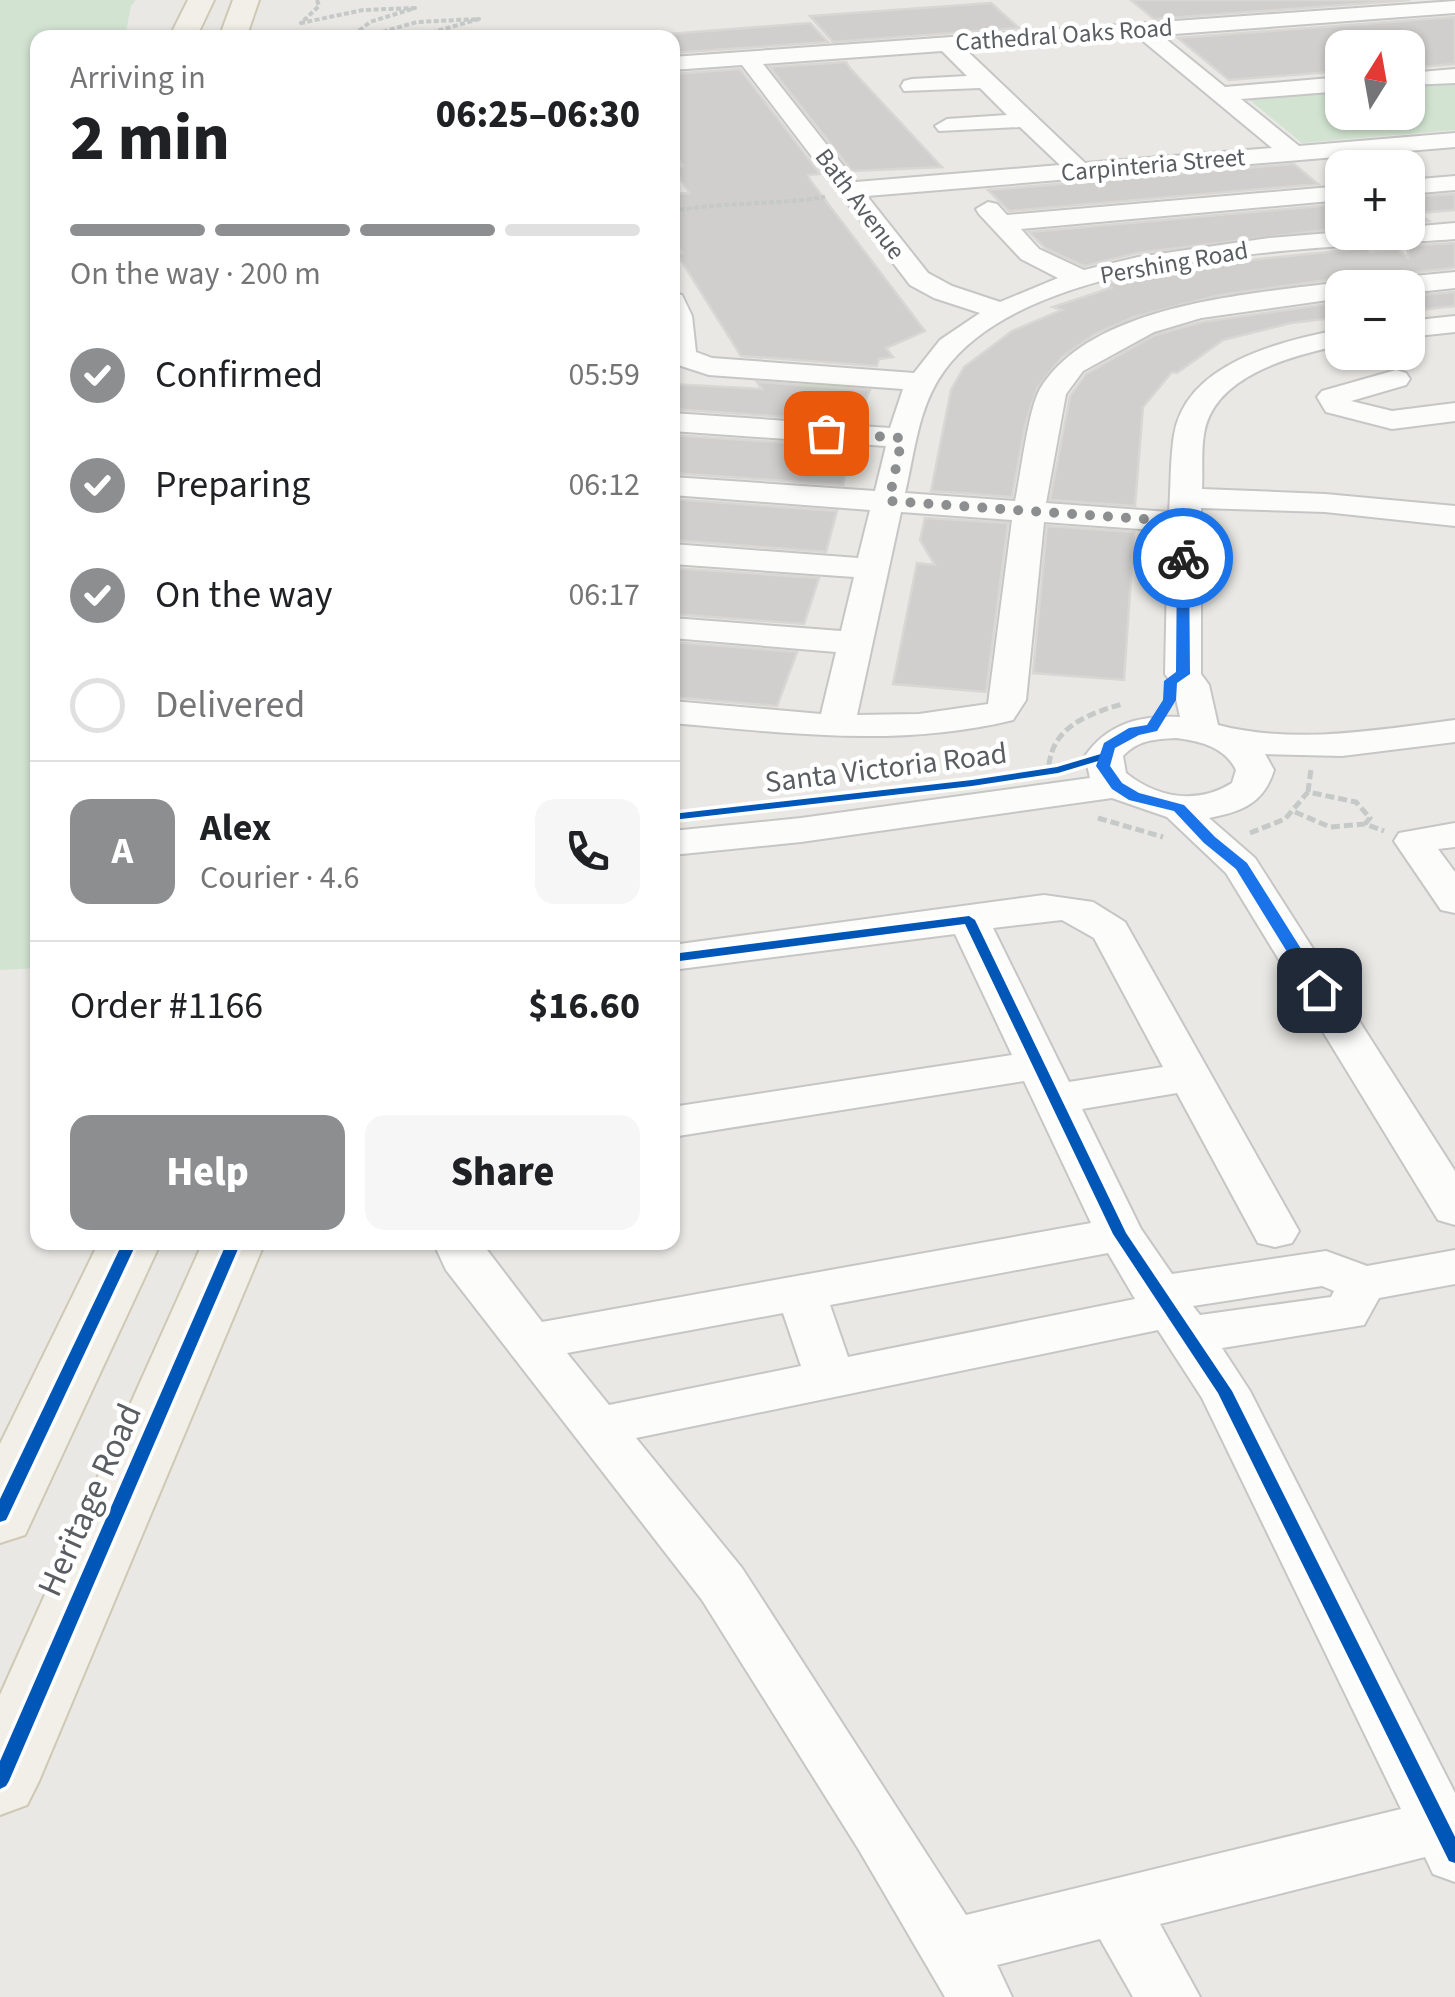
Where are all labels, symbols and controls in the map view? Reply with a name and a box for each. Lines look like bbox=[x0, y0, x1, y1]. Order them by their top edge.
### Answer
street label: Cathedral Oaks Road bbox=[954, 9, 1174, 61]
north arrow bbox=[1325, 30, 1425, 130]
map controls bbox=[1325, 30, 1425, 370]
text: Arriving in bbox=[70, 55, 206, 101]
text: 06:25–06:30 bbox=[436, 88, 640, 142]
text: 2 min bbox=[70, 92, 230, 185]
street label: Carpinteria Street bbox=[1059, 139, 1247, 191]
street label: Bath Avenue bbox=[806, 141, 914, 267]
button: + bbox=[1325, 150, 1425, 250]
street label: Pershing Road bbox=[1097, 232, 1251, 294]
text: On the way · 200 m bbox=[70, 251, 321, 297]
button: − bbox=[1325, 270, 1425, 370]
icon: check bbox=[70, 348, 125, 403]
text: Confirmed bbox=[155, 348, 323, 402]
text: 05:59 bbox=[568, 352, 640, 398]
pin bbox=[784, 391, 869, 476]
icon: bag bbox=[799, 406, 854, 461]
icon: check bbox=[70, 458, 125, 513]
text: Preparing bbox=[155, 458, 310, 512]
text: 06:12 bbox=[568, 462, 640, 508]
courier bbox=[1133, 508, 1233, 608]
icon: bike bbox=[1156, 531, 1211, 586]
icon: check bbox=[70, 568, 125, 623]
text: On the way bbox=[155, 568, 332, 622]
text: 06:17 bbox=[568, 572, 640, 618]
text: Delivered bbox=[155, 678, 305, 732]
street label: Santa Victoria Road bbox=[762, 732, 1010, 804]
button: phone bbox=[535, 799, 640, 904]
text: Alex bbox=[200, 801, 271, 855]
text: A bbox=[112, 824, 133, 878]
text: Courier · 4.6 bbox=[200, 855, 360, 901]
pin bbox=[1277, 948, 1362, 1033]
icon: home bbox=[1292, 963, 1347, 1018]
text: Order #1166 bbox=[70, 979, 263, 1033]
text: $16.60 bbox=[528, 979, 640, 1033]
button: Help bbox=[70, 1115, 345, 1230]
button: Share bbox=[365, 1115, 640, 1230]
street label: Heritage Road bbox=[25, 1396, 155, 1604]

